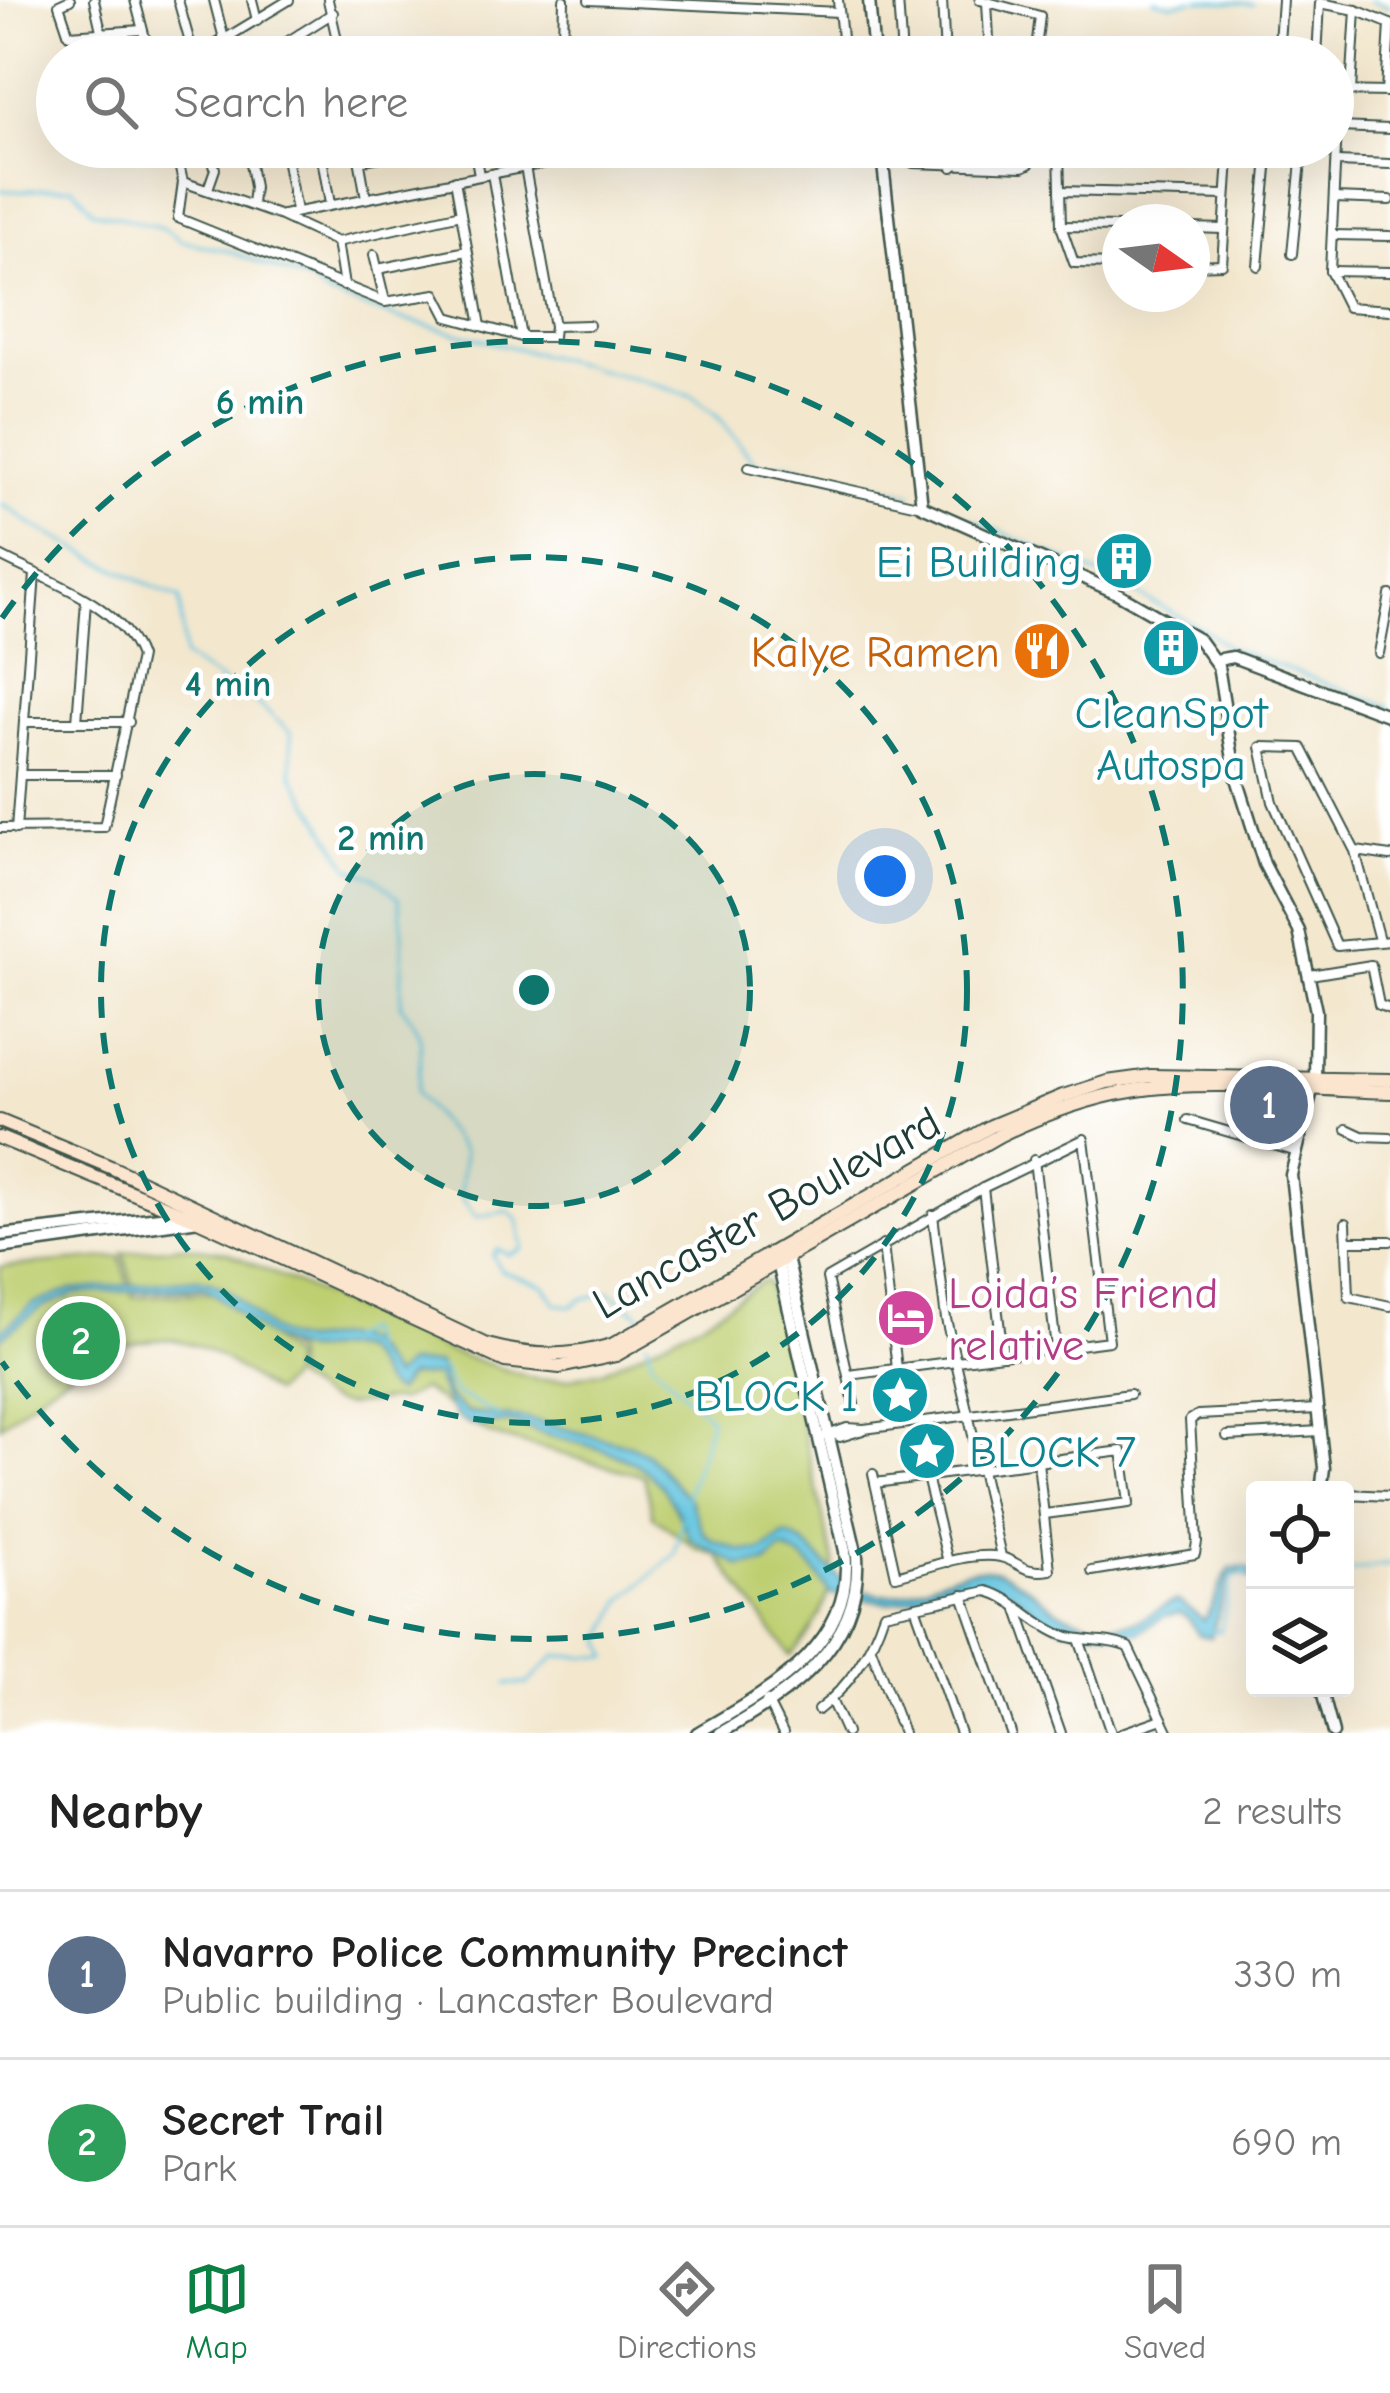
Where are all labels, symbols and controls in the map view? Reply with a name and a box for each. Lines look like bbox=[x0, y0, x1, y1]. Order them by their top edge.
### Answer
search box bbox=[36, 36, 1354, 168]
icon: search bbox=[78, 69, 144, 135]
text: Search here bbox=[174, 76, 408, 128]
north arrow bbox=[1102, 204, 1210, 312]
text: 6 min bbox=[216, 382, 304, 423]
building icon: Ei Building bbox=[1093, 530, 1155, 592]
place label: Ei Building bbox=[876, 536, 1082, 588]
building icon: CleanSpot Autospa bbox=[1140, 617, 1202, 679]
restaurant icon: Kalye Ramen bbox=[1011, 620, 1073, 682]
place label: Kalye Ramen bbox=[751, 626, 1000, 678]
text: 4 min bbox=[185, 664, 271, 705]
place label: CleanSpot Autospa bbox=[1074, 687, 1269, 791]
text: 2 min bbox=[337, 818, 425, 859]
your location bbox=[855, 846, 915, 906]
centre of rings bbox=[513, 969, 555, 1011]
pin: 1 bbox=[1230, 1060, 1308, 1150]
street label: Lancaster Boulevard bbox=[584, 1096, 949, 1330]
place label: Loida’s Friend relative bbox=[948, 1267, 1218, 1371]
hotel icon: Loida’s Friend relative bbox=[875, 1287, 937, 1349]
pin: 2 bbox=[42, 1296, 120, 1386]
place icon: BLOCK 1 bbox=[869, 1364, 931, 1426]
place label: BLOCK 1 bbox=[694, 1370, 858, 1422]
place icon: BLOCK 7 bbox=[896, 1420, 958, 1482]
place label: BLOCK 7 bbox=[969, 1426, 1136, 1478]
map controls bbox=[1246, 1481, 1354, 1697]
button: locate bbox=[1246, 1481, 1354, 1589]
button: layers bbox=[1246, 1589, 1354, 1697]
text: Nearby bbox=[48, 1782, 202, 1841]
text: 2 results bbox=[1202, 1789, 1342, 1834]
text: Navarro Police Community Precinct bbox=[162, 1926, 848, 1978]
text: 1 bbox=[79, 1952, 95, 1997]
text: 330 m bbox=[1234, 1952, 1342, 1997]
text: Public building · Lancaster Boulevard bbox=[162, 1978, 774, 2023]
text: Secret Trail bbox=[162, 2094, 384, 2146]
text: 2 bbox=[77, 2120, 97, 2165]
text: 690 m bbox=[1231, 2120, 1342, 2165]
text: Park bbox=[162, 2146, 237, 2191]
tab: Map bbox=[184, 2256, 250, 2366]
tab: Directions bbox=[617, 2256, 757, 2366]
tab: Saved bbox=[1124, 2256, 1206, 2366]

